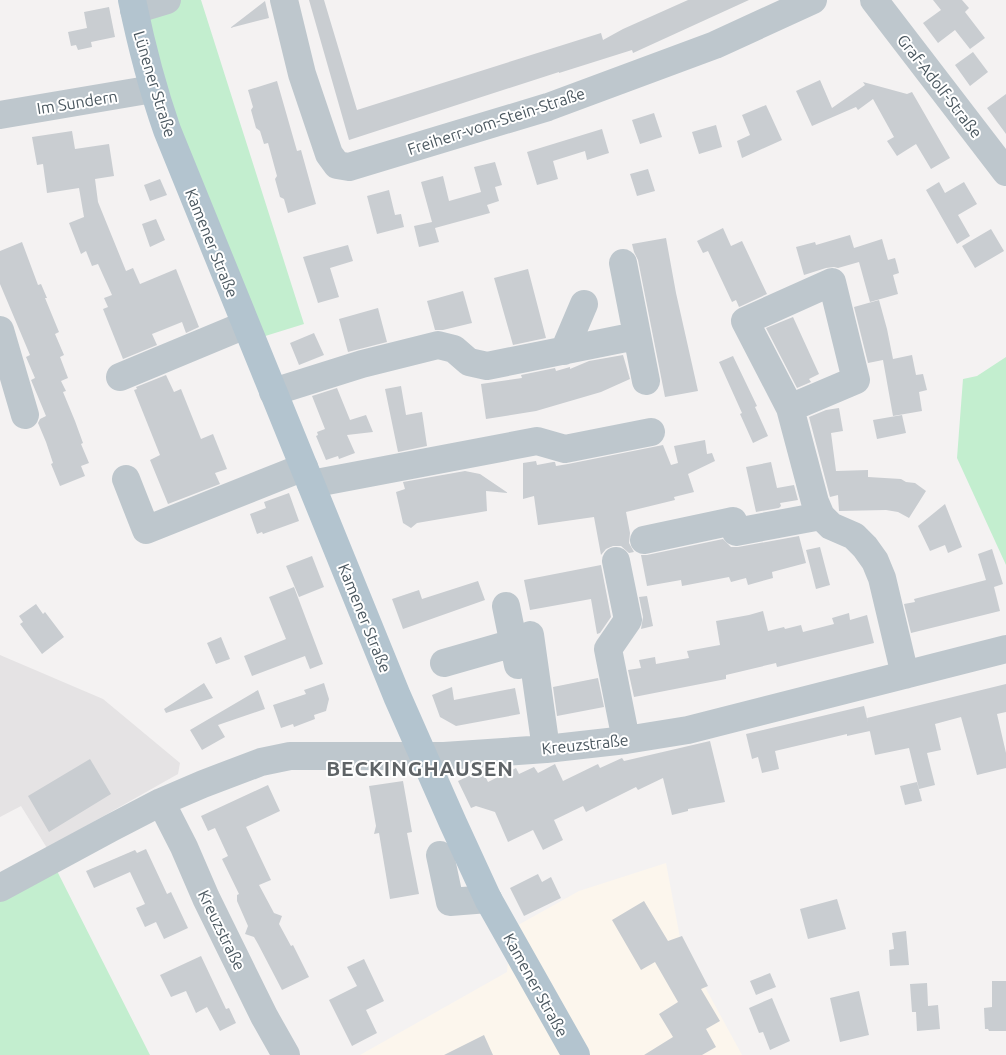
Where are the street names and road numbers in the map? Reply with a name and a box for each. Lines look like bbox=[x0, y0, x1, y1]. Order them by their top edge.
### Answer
street label: Lünener Straße bbox=[130, 29, 180, 139]
street label: Graf-Adolf-Straße bbox=[894, 31, 986, 141]
street label: Freiherr-vom-Stein-Straße bbox=[405, 84, 587, 158]
street label: Im Sundern bbox=[35, 87, 119, 117]
street label: Kamener Straße bbox=[182, 186, 242, 300]
street label: Kamener Straße bbox=[335, 561, 395, 675]
street label: Kreuzstraße bbox=[541, 730, 629, 758]
street label: Kreuzstraße bbox=[195, 887, 249, 973]
street label: Kamener Straße bbox=[500, 930, 572, 1040]

